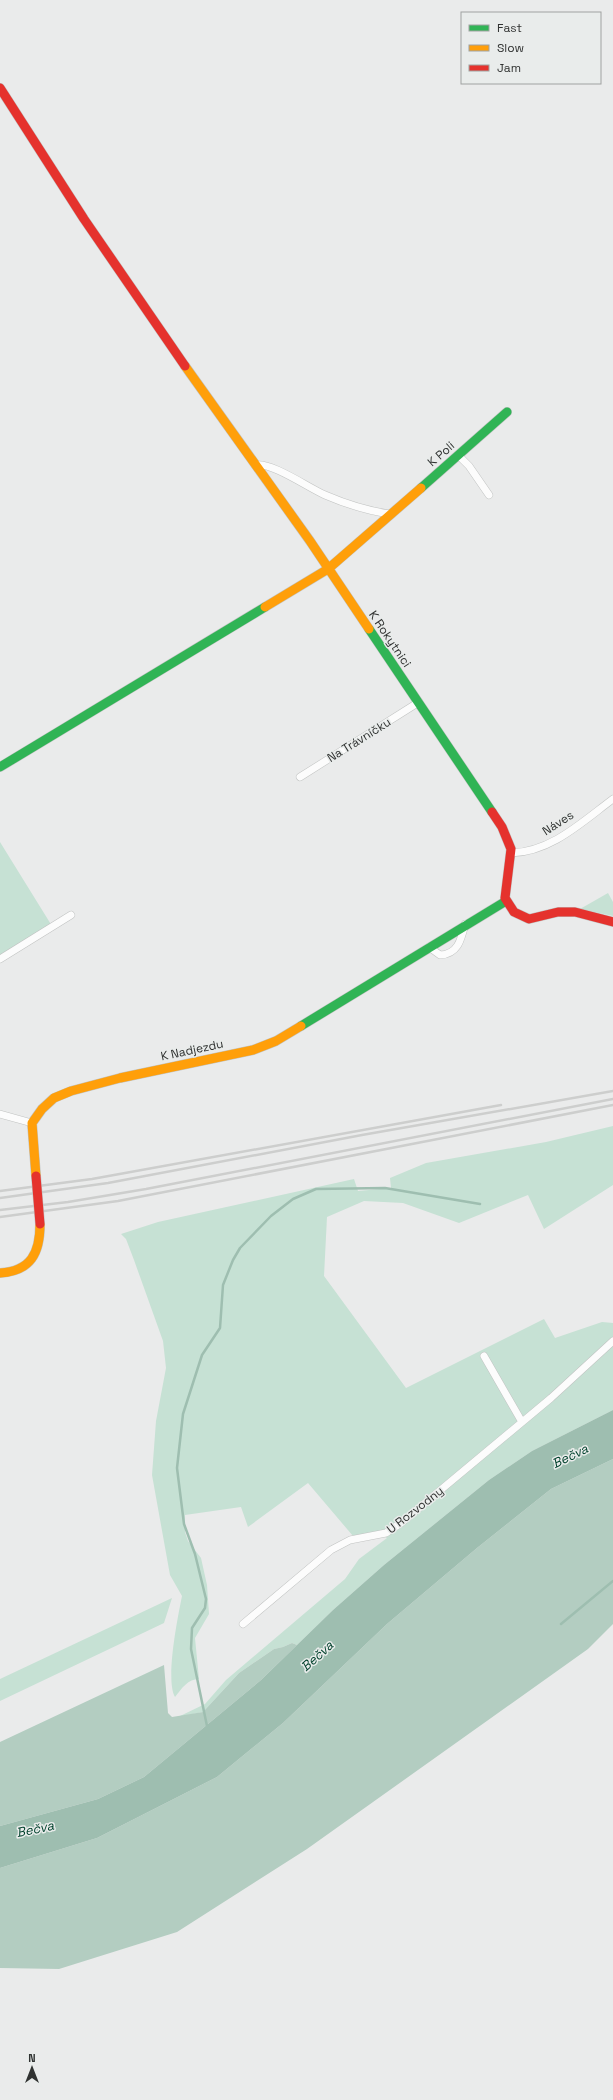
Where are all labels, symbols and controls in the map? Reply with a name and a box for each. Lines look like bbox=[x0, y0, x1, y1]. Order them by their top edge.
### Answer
legend bbox=[461, 12, 601, 84]
text: Fast bbox=[497, 20, 522, 36]
text: Slow bbox=[497, 40, 524, 56]
text: Jam bbox=[497, 60, 521, 76]
street label: K Poli bbox=[424, 438, 458, 470]
street label: K Rokytnici bbox=[365, 608, 415, 671]
street label: Na Trávníčku bbox=[324, 714, 394, 766]
street label: Náves bbox=[539, 807, 577, 839]
street label: K Nadjezdu bbox=[159, 1036, 225, 1064]
water label: Bečva bbox=[549, 1440, 591, 1472]
street label: U Rozvodny bbox=[383, 1483, 447, 1537]
water label: Bečva bbox=[297, 1637, 337, 1675]
water label: Bečva bbox=[15, 1817, 56, 1841]
north arrow bbox=[12, 2048, 52, 2088]
text: N bbox=[28, 2051, 36, 2065]

